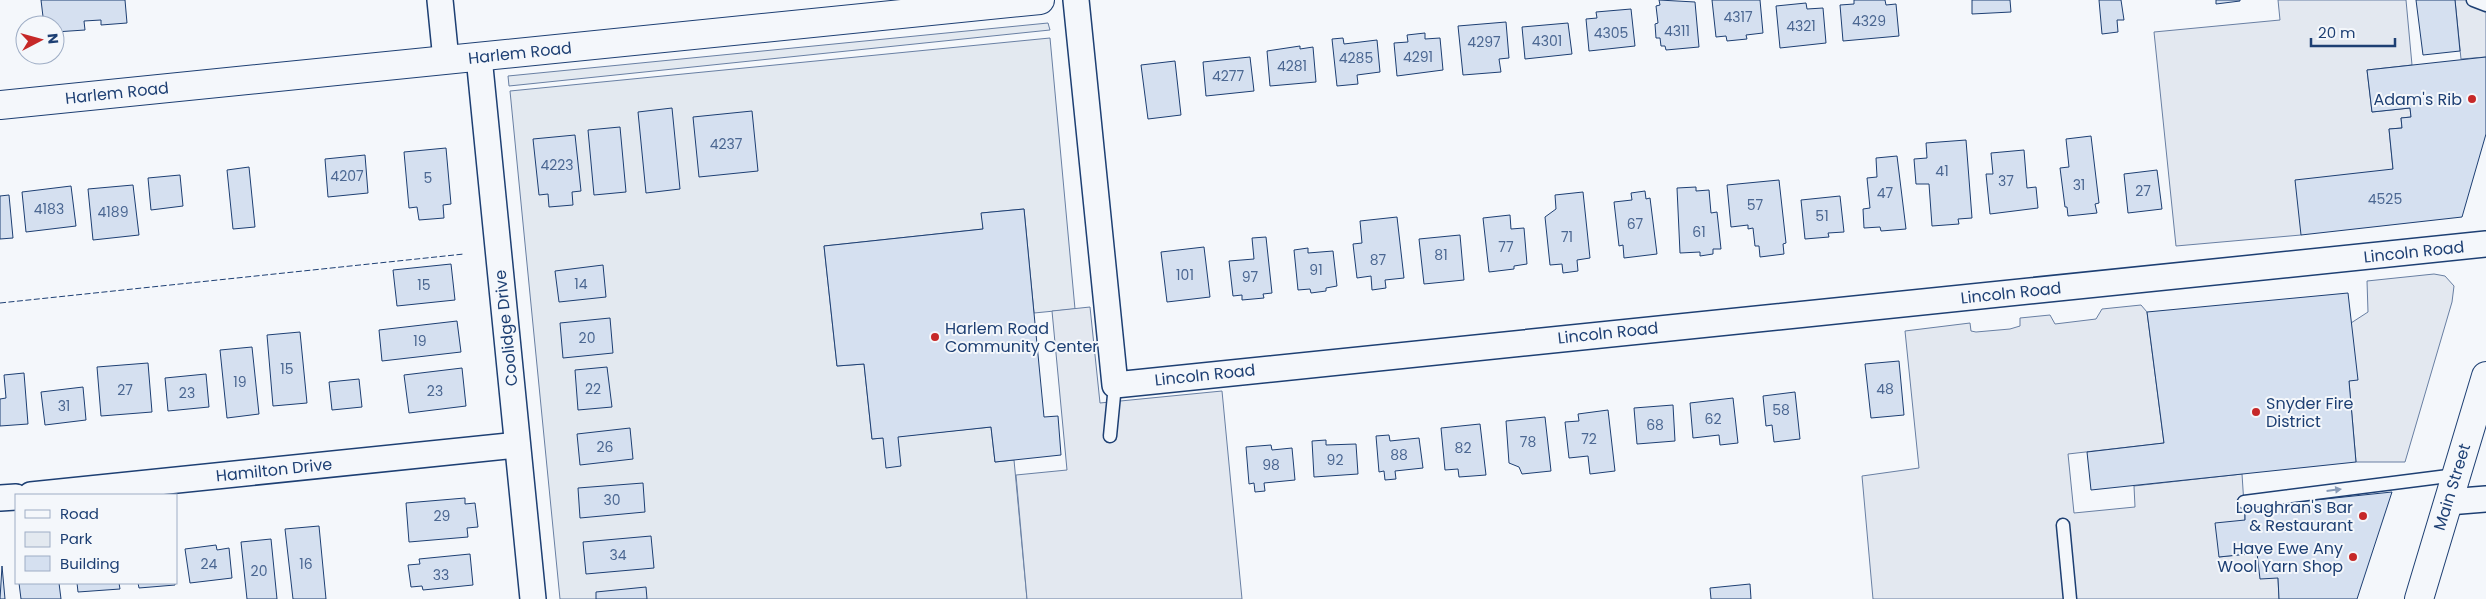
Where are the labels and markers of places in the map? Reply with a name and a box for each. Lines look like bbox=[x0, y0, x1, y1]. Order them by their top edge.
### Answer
place label: Adam's Rib bbox=[2373, 88, 2462, 111]
marker: Adam's Rib bbox=[2466, 93, 2478, 105]
place label: Harlem Road Community Center bbox=[945, 317, 1098, 358]
marker: Harlem Road Community Center bbox=[929, 331, 941, 343]
place label: Snyder Fire District bbox=[2266, 392, 2354, 433]
marker: Snyder Fire District bbox=[2250, 406, 2262, 418]
place label: Loughran's Bar & Restaurant bbox=[2236, 496, 2353, 537]
marker: Loughran's Bar & Restaurant bbox=[2357, 510, 2369, 522]
place label: Have Ewe Any Wool Yarn Shop bbox=[2217, 537, 2343, 578]
marker: Have Ewe Any Wool Yarn Shop bbox=[2347, 551, 2359, 563]

